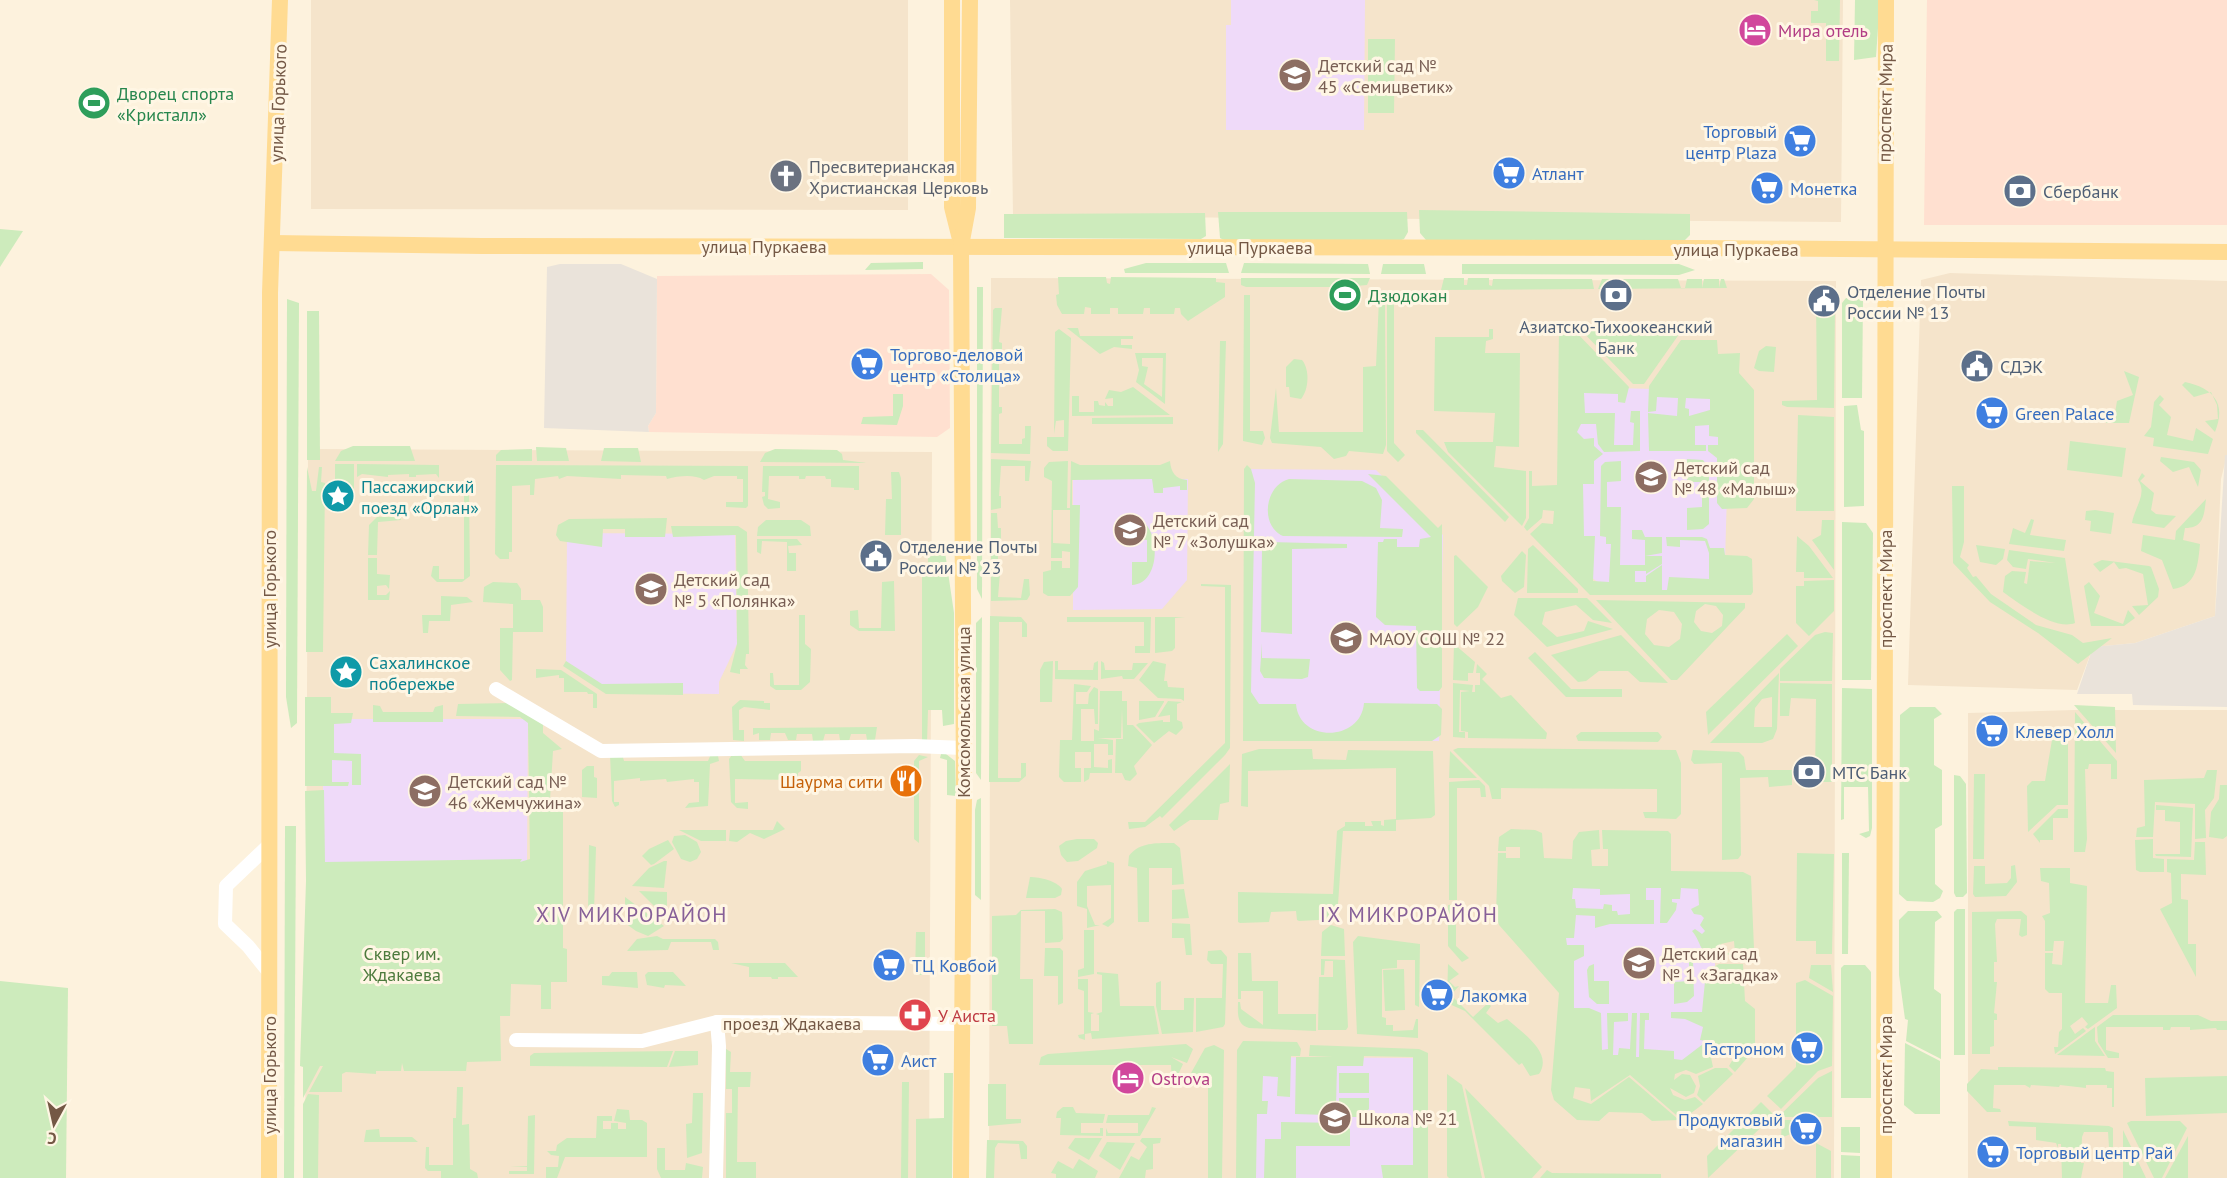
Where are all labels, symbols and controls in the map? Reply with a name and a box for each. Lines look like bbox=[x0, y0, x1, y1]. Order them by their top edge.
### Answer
hotel icon: Мира отель bbox=[1737, 12, 1773, 48]
place label: Мира отель bbox=[1778, 19, 1868, 42]
street label: улица Горького bbox=[264, 43, 292, 163]
street label: проспект Мира bbox=[1872, 43, 1898, 163]
place label: Детский сад № 45 «Семицветик» bbox=[1318, 54, 1453, 98]
school or university icon: Детский сад № 45 «Семицветик» bbox=[1277, 57, 1313, 93]
place label: Дворец спорта «Кристалл» bbox=[117, 82, 234, 126]
sports icon: Дворец спорта «Кристалл» bbox=[76, 85, 112, 121]
place label: Торговый центр Plaza bbox=[1685, 120, 1777, 164]
supermarket icon: Торговый центр Plaza bbox=[1782, 123, 1818, 159]
place label: Пресвитерианская Христианская Церковь bbox=[809, 155, 988, 199]
supermarket icon: Атлант bbox=[1491, 155, 1527, 191]
church icon: Пресвитерианская Христианская Церковь bbox=[768, 158, 804, 194]
place label: Атлант bbox=[1532, 162, 1585, 185]
supermarket icon: Монетка bbox=[1749, 170, 1785, 206]
bank icon: Сбербанк bbox=[2002, 173, 2038, 209]
place label: Монетка bbox=[1790, 177, 1857, 200]
place label: Сбербанк bbox=[2043, 180, 2119, 203]
street label: улица Пуркаева bbox=[701, 235, 827, 258]
street label: улица Пуркаева bbox=[1187, 236, 1313, 259]
street label: улица Пуркаева bbox=[1673, 238, 1799, 261]
sports icon: Дзюдокан bbox=[1327, 277, 1363, 313]
bank icon: Азиатско-Тихоокеанский Банк bbox=[1598, 277, 1634, 313]
place label: Отделение Почты России № 13 bbox=[1847, 280, 1986, 324]
public building icon: Отделение Почты России № 13 bbox=[1806, 283, 1842, 319]
place label: Дзюдокан bbox=[1368, 284, 1447, 307]
place label: Азиатско-Тихоокеанский Банк bbox=[1519, 315, 1713, 359]
place label: Торгово-деловой центр «Столица» bbox=[890, 343, 1023, 387]
supermarket icon: Торгово-деловой центр «Столица» bbox=[849, 346, 885, 382]
public building icon: СДЭК bbox=[1959, 348, 1995, 384]
place label: СДЭК bbox=[2000, 355, 2043, 378]
supermarket icon: Green Palace bbox=[1974, 395, 2010, 431]
place label: Green Palace bbox=[2015, 402, 2114, 425]
place label: Детский сад № 48 «Малыш» bbox=[1674, 456, 1796, 500]
school or university icon: Детский сад № 48 «Малыш» bbox=[1633, 459, 1669, 495]
place label: Пассажирский поезд «Орлан» bbox=[361, 475, 479, 519]
place icon: Пассажирский поезд «Орлан» bbox=[320, 478, 356, 514]
place label: Детский сад № 7 «Золушка» bbox=[1153, 509, 1275, 553]
school or university icon: Детский сад № 7 «Золушка» bbox=[1112, 512, 1148, 548]
street label: улица Горького bbox=[258, 530, 281, 648]
street label: проспект Мира bbox=[1874, 530, 1897, 648]
place label: Отделение Почты России № 23 bbox=[899, 535, 1038, 579]
public building icon: Отделение Почты России № 23 bbox=[858, 538, 894, 574]
place label: Детский сад № 5 «Полянка» bbox=[674, 568, 795, 612]
school or university icon: Детский сад № 5 «Полянка» bbox=[633, 571, 669, 607]
school or university icon: МАОУ СОШ № 22 bbox=[1328, 620, 1364, 656]
street label: Комсомольская улица bbox=[952, 626, 975, 798]
place label: МАОУ СОШ № 22 bbox=[1369, 627, 1505, 650]
place label: Сахалинское побережье bbox=[369, 651, 470, 695]
place icon: Сахалинское побережье bbox=[328, 654, 364, 690]
supermarket icon: Клевер Холл bbox=[1974, 713, 2010, 749]
place label: Клевер Холл bbox=[2015, 720, 2114, 743]
bank icon: МТС Банк bbox=[1791, 754, 1827, 790]
place label: МТС Банк bbox=[1832, 761, 1907, 784]
restaurant icon: Шаурма сити bbox=[888, 763, 924, 799]
place label: Детский сад № 46 «Жемчужина» bbox=[448, 770, 582, 814]
place label: Шаурма сити bbox=[780, 770, 883, 793]
school or university icon: Детский сад № 46 «Жемчужина» bbox=[407, 773, 443, 809]
district label: XIV МИКРОРАЙОН bbox=[536, 901, 728, 928]
district label: IX МИКРОРАЙОН bbox=[1320, 901, 1498, 928]
park label: Сквер им. Ждакаева bbox=[362, 942, 441, 986]
place label: Детский сад № 1 «Загадка» bbox=[1662, 942, 1779, 986]
school or university icon: Детский сад № 1 «Загадка» bbox=[1621, 945, 1657, 981]
supermarket icon: ТЦ Ковбой bbox=[871, 947, 907, 983]
place label: ТЦ Ковбой bbox=[912, 954, 997, 977]
supermarket icon: Лакомка bbox=[1419, 977, 1455, 1013]
place label: Лакомка bbox=[1459, 984, 1527, 1007]
pharmacy icon: У Аиста bbox=[897, 997, 933, 1033]
place label: У Аиста bbox=[938, 1004, 996, 1027]
street label: проезд Ждакаева bbox=[723, 1012, 861, 1035]
street label: улица Горького bbox=[258, 1016, 281, 1134]
street label: проспект Мира bbox=[1874, 1016, 1897, 1134]
supermarket icon: Гастроном bbox=[1789, 1030, 1825, 1066]
place label: Гастроном bbox=[1704, 1037, 1784, 1060]
supermarket icon: Аист bbox=[860, 1042, 896, 1078]
place label: Аист bbox=[901, 1049, 937, 1072]
hotel icon: Ostrova bbox=[1110, 1060, 1146, 1096]
place label: Ostrova bbox=[1151, 1067, 1210, 1090]
north arrow bbox=[24, 1094, 84, 1154]
school or university icon: Школа № 21 bbox=[1317, 1100, 1353, 1136]
place label: Школа № 21 bbox=[1358, 1107, 1457, 1130]
place label: Продуктовый магазин bbox=[1678, 1108, 1783, 1152]
supermarket icon: Продуктовый магазин bbox=[1788, 1111, 1824, 1147]
text: С bbox=[46, 1128, 58, 1149]
supermarket icon: Торговый центр Рай bbox=[1975, 1134, 2011, 1170]
place label: Торговый центр Рай bbox=[2016, 1141, 2173, 1164]

